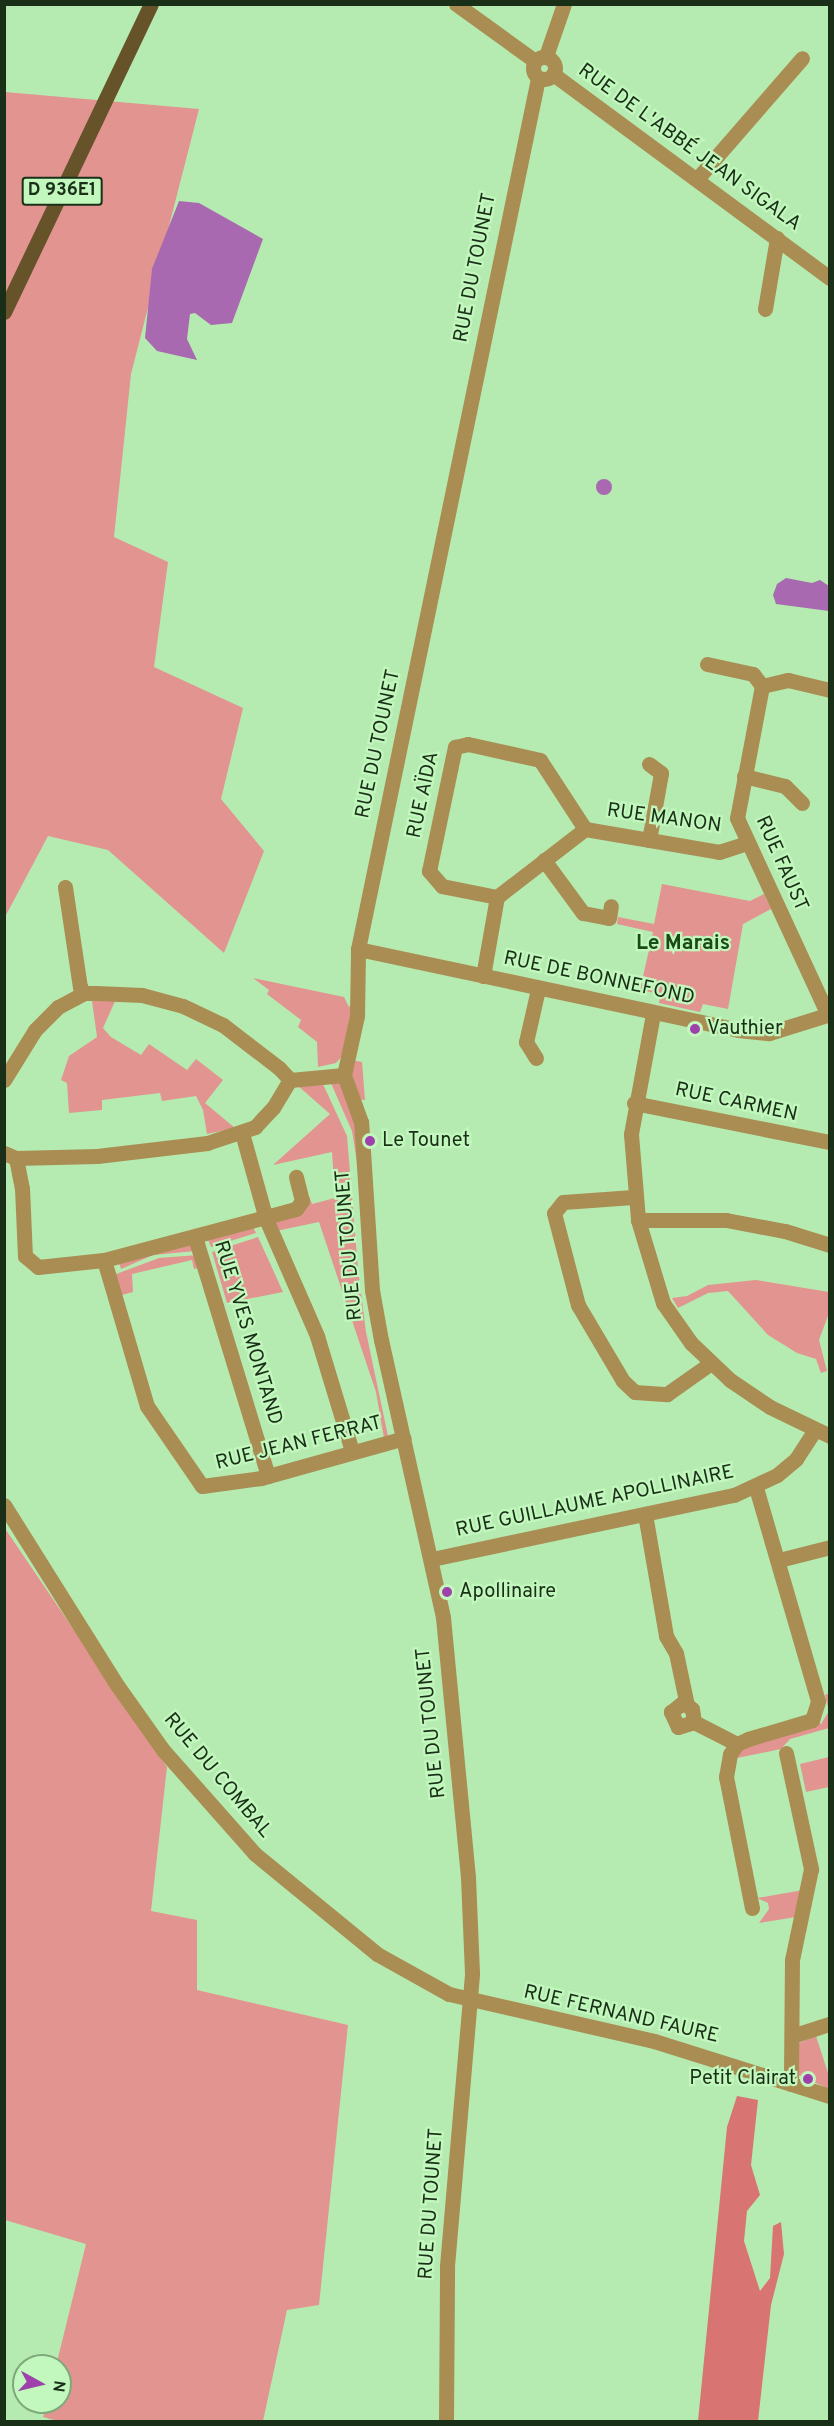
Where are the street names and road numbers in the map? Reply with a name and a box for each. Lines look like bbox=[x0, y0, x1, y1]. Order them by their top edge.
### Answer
street label: RUE DE L'ABBÉ JEAN SIGALA bbox=[573, 59, 805, 237]
road number: D 936E1 bbox=[22, 176, 103, 206]
street label: RUE DU TOUNET bbox=[450, 191, 502, 345]
street label: RUE DU TOUNET bbox=[351, 667, 407, 821]
street label: RUE AÏDA bbox=[403, 749, 445, 841]
street label: RUE MANON bbox=[605, 799, 723, 839]
street label: RUE FAUST bbox=[749, 813, 813, 915]
street label: RUE DE BONNEFOND bbox=[501, 947, 697, 1011]
street label: RUE CARMEN bbox=[673, 1078, 799, 1128]
street label: RUE DU TOUNET bbox=[331, 1168, 369, 1322]
street label: RUE YVES MONTAND bbox=[207, 1238, 287, 1428]
street label: RUE JEAN FERRAT bbox=[213, 1412, 385, 1476]
street label: RUE GUILLAUME APOLLINAIRE bbox=[453, 1461, 737, 1543]
street label: RUE DU TOUNET bbox=[412, 1646, 452, 1800]
street label: RUE DU COMBAL bbox=[158, 1709, 276, 1843]
street label: RUE FERNAND FAURE bbox=[521, 1981, 721, 2049]
street label: RUE DU TOUNET bbox=[415, 2127, 449, 2281]

